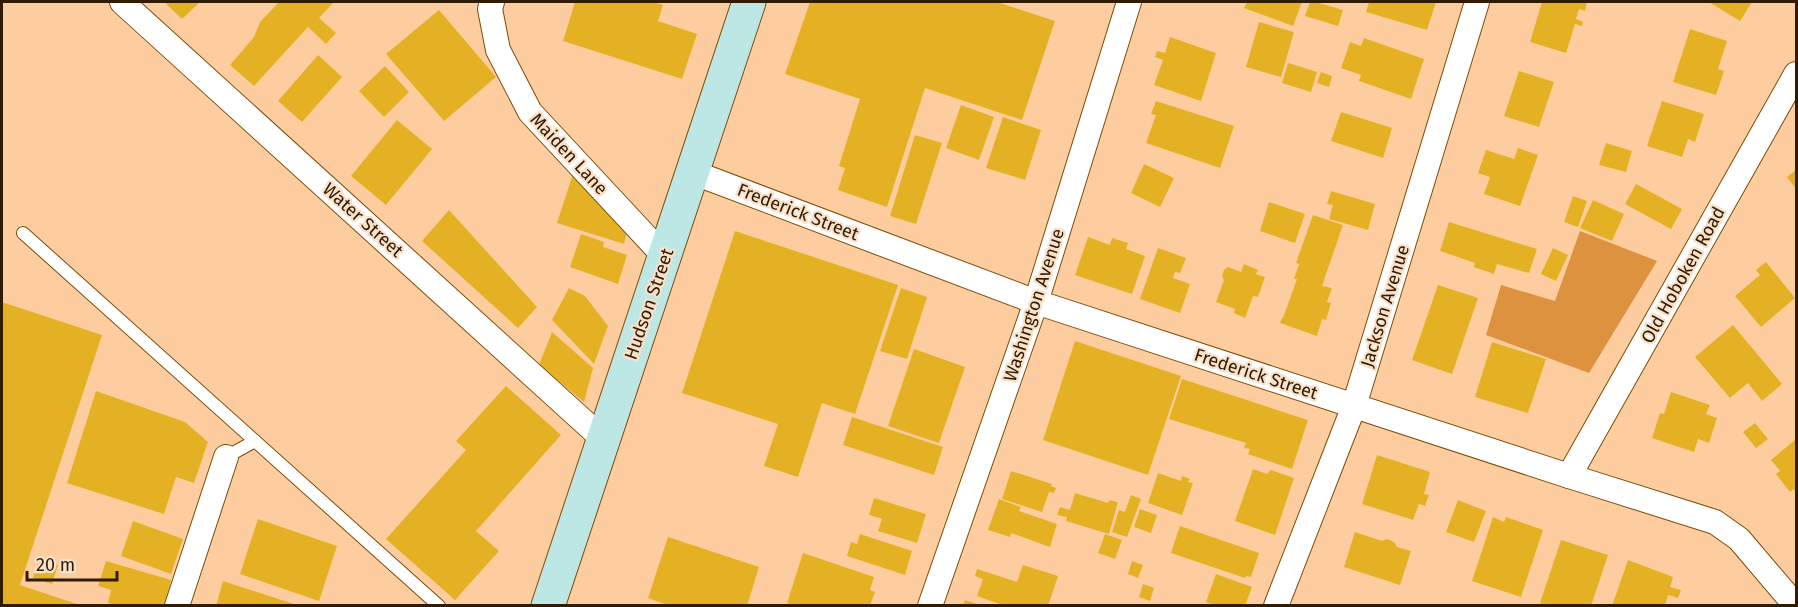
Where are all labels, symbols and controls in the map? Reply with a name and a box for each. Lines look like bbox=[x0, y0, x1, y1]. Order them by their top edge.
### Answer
street label: Maiden Lane bbox=[526, 109, 612, 199]
street label: Water Street bbox=[318, 178, 408, 262]
street label: Frederick Street bbox=[734, 179, 862, 245]
street label: Old Hoboken Road bbox=[1636, 203, 1730, 347]
street label: Washington Avenue bbox=[999, 226, 1069, 384]
street label: Jackson Avenue bbox=[1356, 242, 1414, 370]
street label: Hudson Street bbox=[620, 245, 679, 363]
street label: Frederick Street bbox=[1192, 344, 1321, 404]
scale bar bbox=[27, 544, 117, 582]
text: 20 m bbox=[36, 554, 75, 576]

